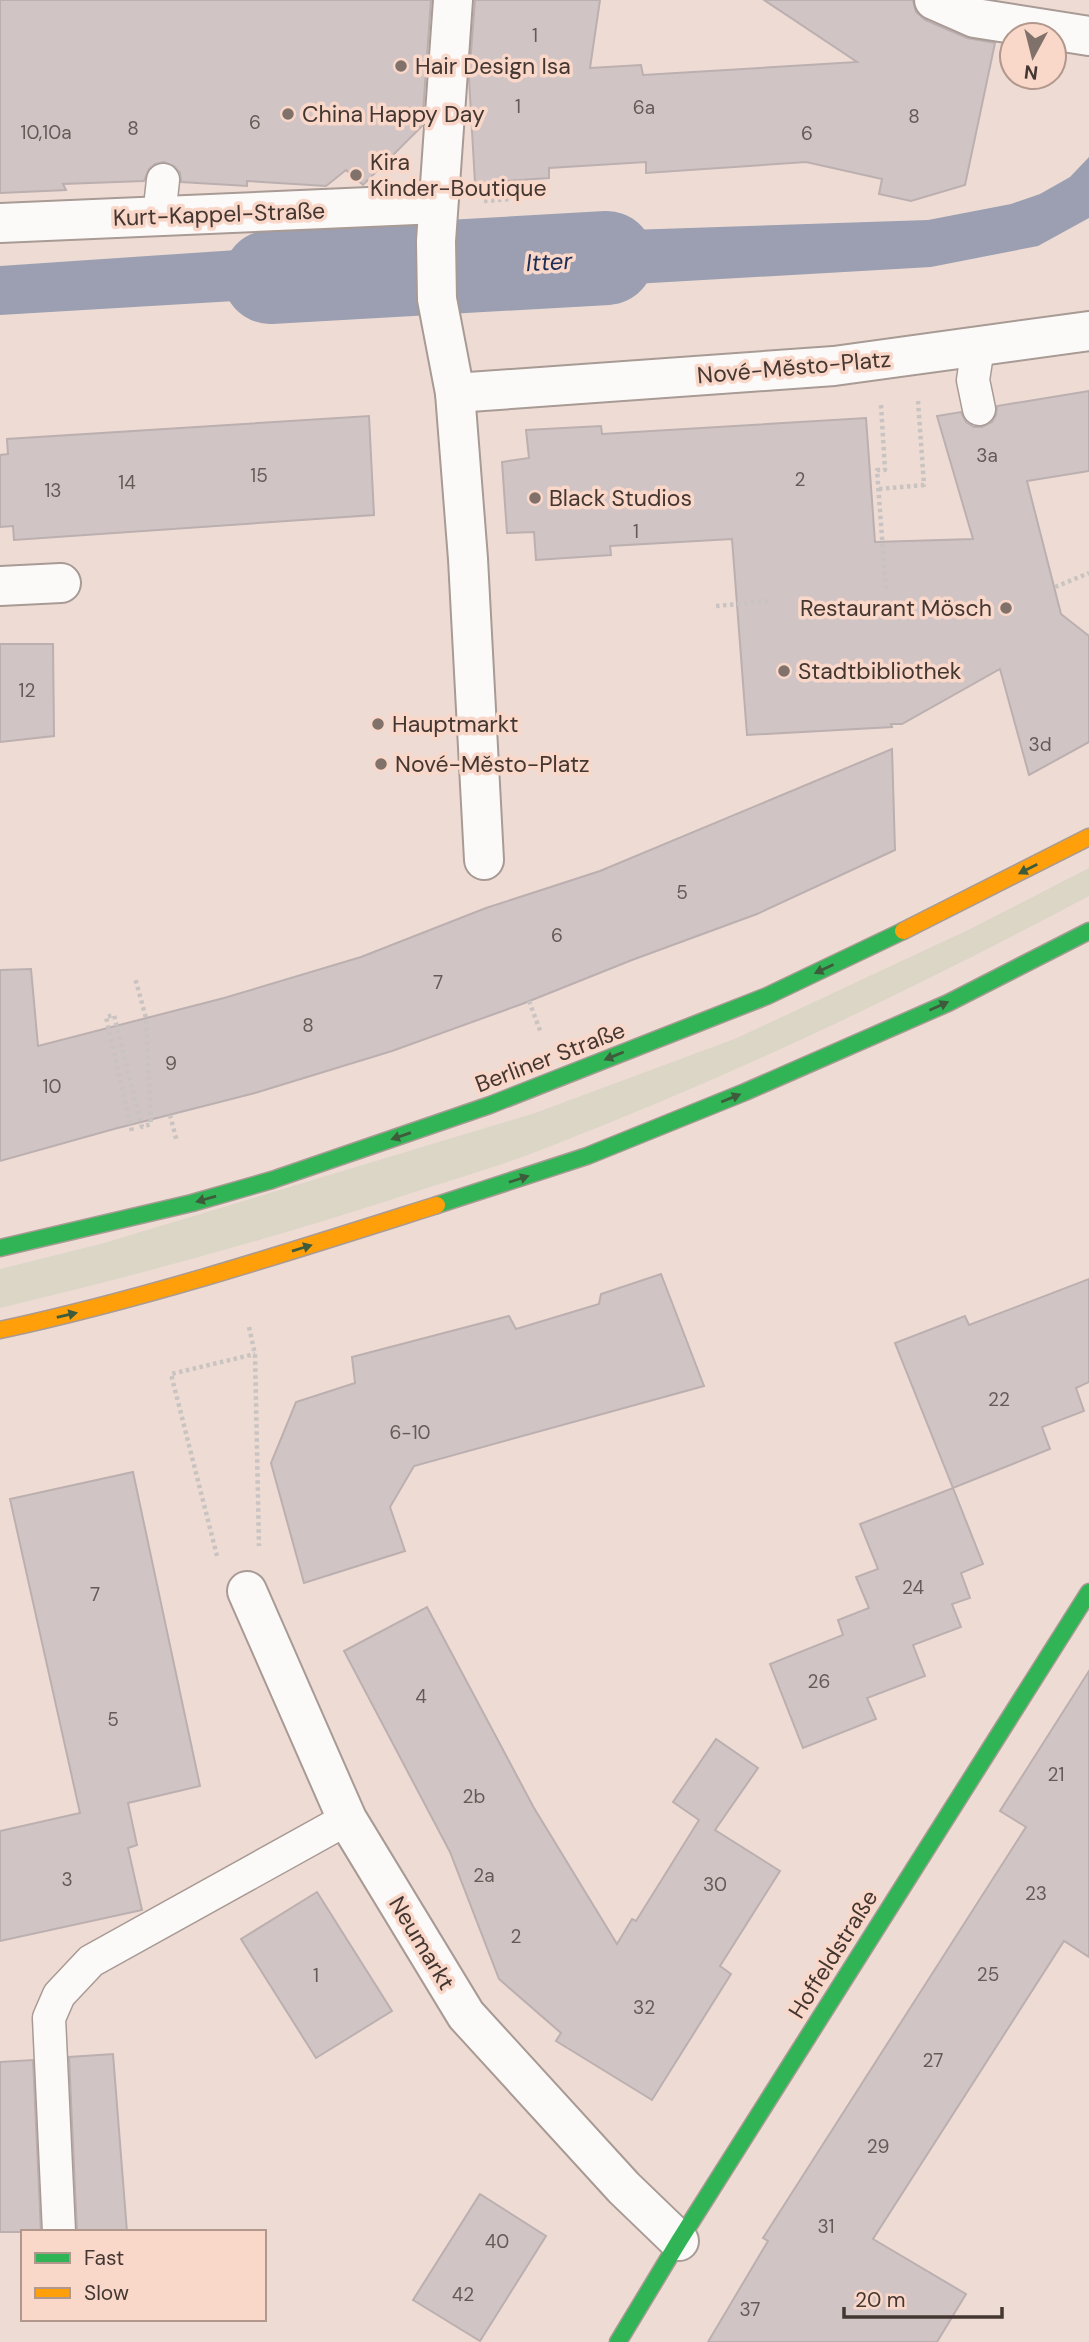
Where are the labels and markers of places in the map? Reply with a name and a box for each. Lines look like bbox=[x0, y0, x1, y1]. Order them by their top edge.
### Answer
place label: Hair Design Isa bbox=[415, 51, 571, 81]
marker: Hair Design Isa bbox=[393, 58, 409, 74]
place label: China Happy Day bbox=[302, 99, 485, 129]
marker: China Happy Day bbox=[280, 106, 296, 122]
place label: Kira Kinder-Boutique bbox=[370, 147, 546, 203]
marker: Kira Kinder-Boutique bbox=[348, 167, 364, 183]
place label: Black Studios bbox=[549, 483, 692, 513]
marker: Black Studios bbox=[527, 490, 543, 506]
place label: Restaurant Mösch bbox=[800, 593, 992, 623]
marker: Restaurant Mösch bbox=[998, 600, 1014, 616]
place label: Stadtbibliothek bbox=[798, 656, 962, 686]
marker: Stadtbibliothek bbox=[776, 663, 792, 679]
place label: Hauptmarkt bbox=[392, 709, 518, 739]
marker: Hauptmarkt bbox=[370, 716, 386, 732]
place label: Nové-Město-Platz bbox=[395, 749, 589, 779]
marker: Nové-Město-Platz bbox=[373, 756, 389, 772]

